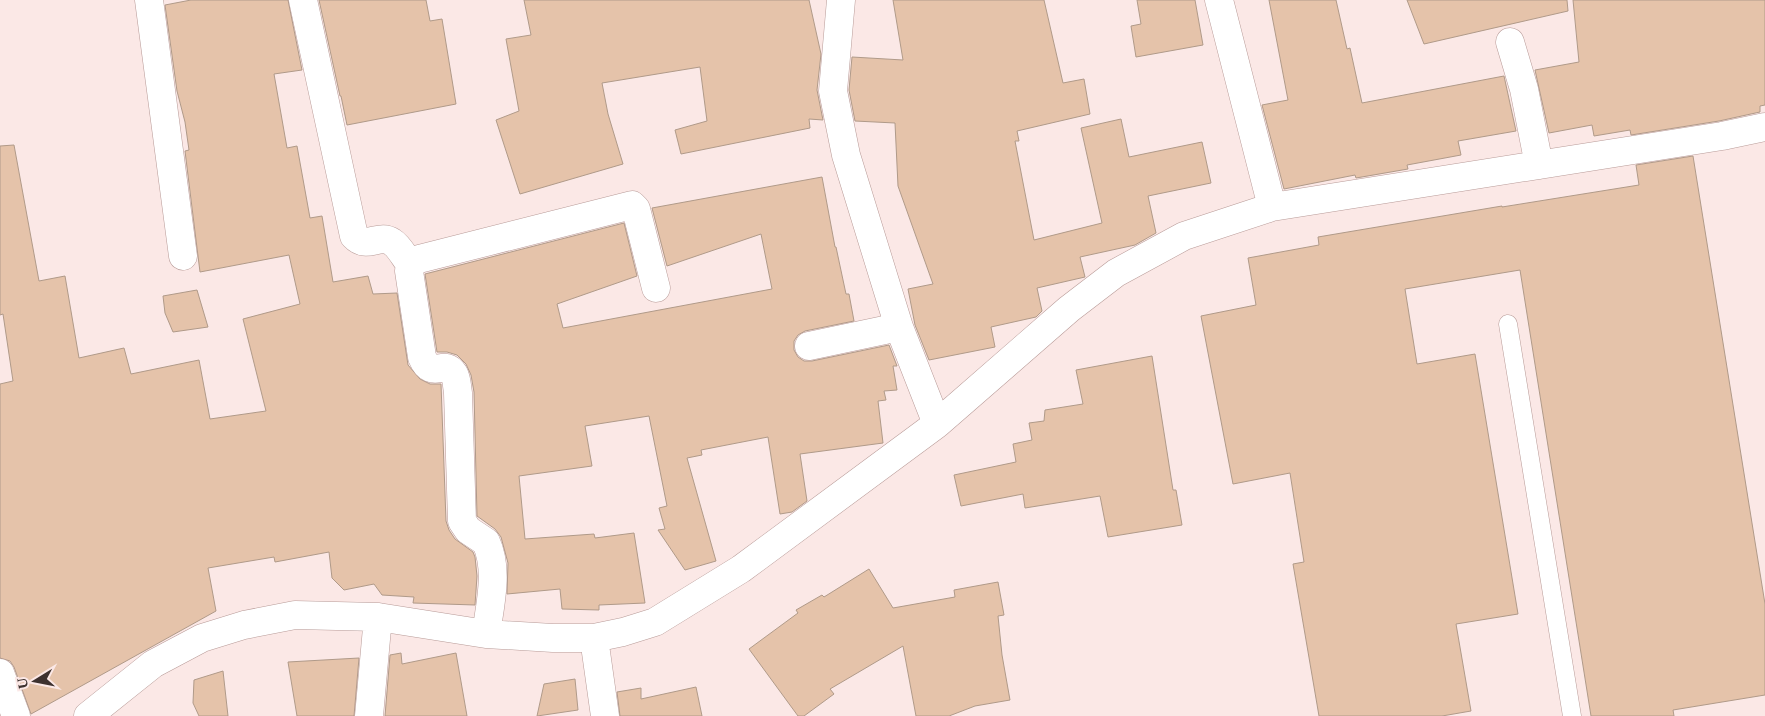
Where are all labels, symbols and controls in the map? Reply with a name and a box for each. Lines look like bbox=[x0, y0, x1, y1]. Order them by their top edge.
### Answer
north arrow bbox=[10, 656, 60, 706]
text: U bbox=[11, 675, 34, 691]

